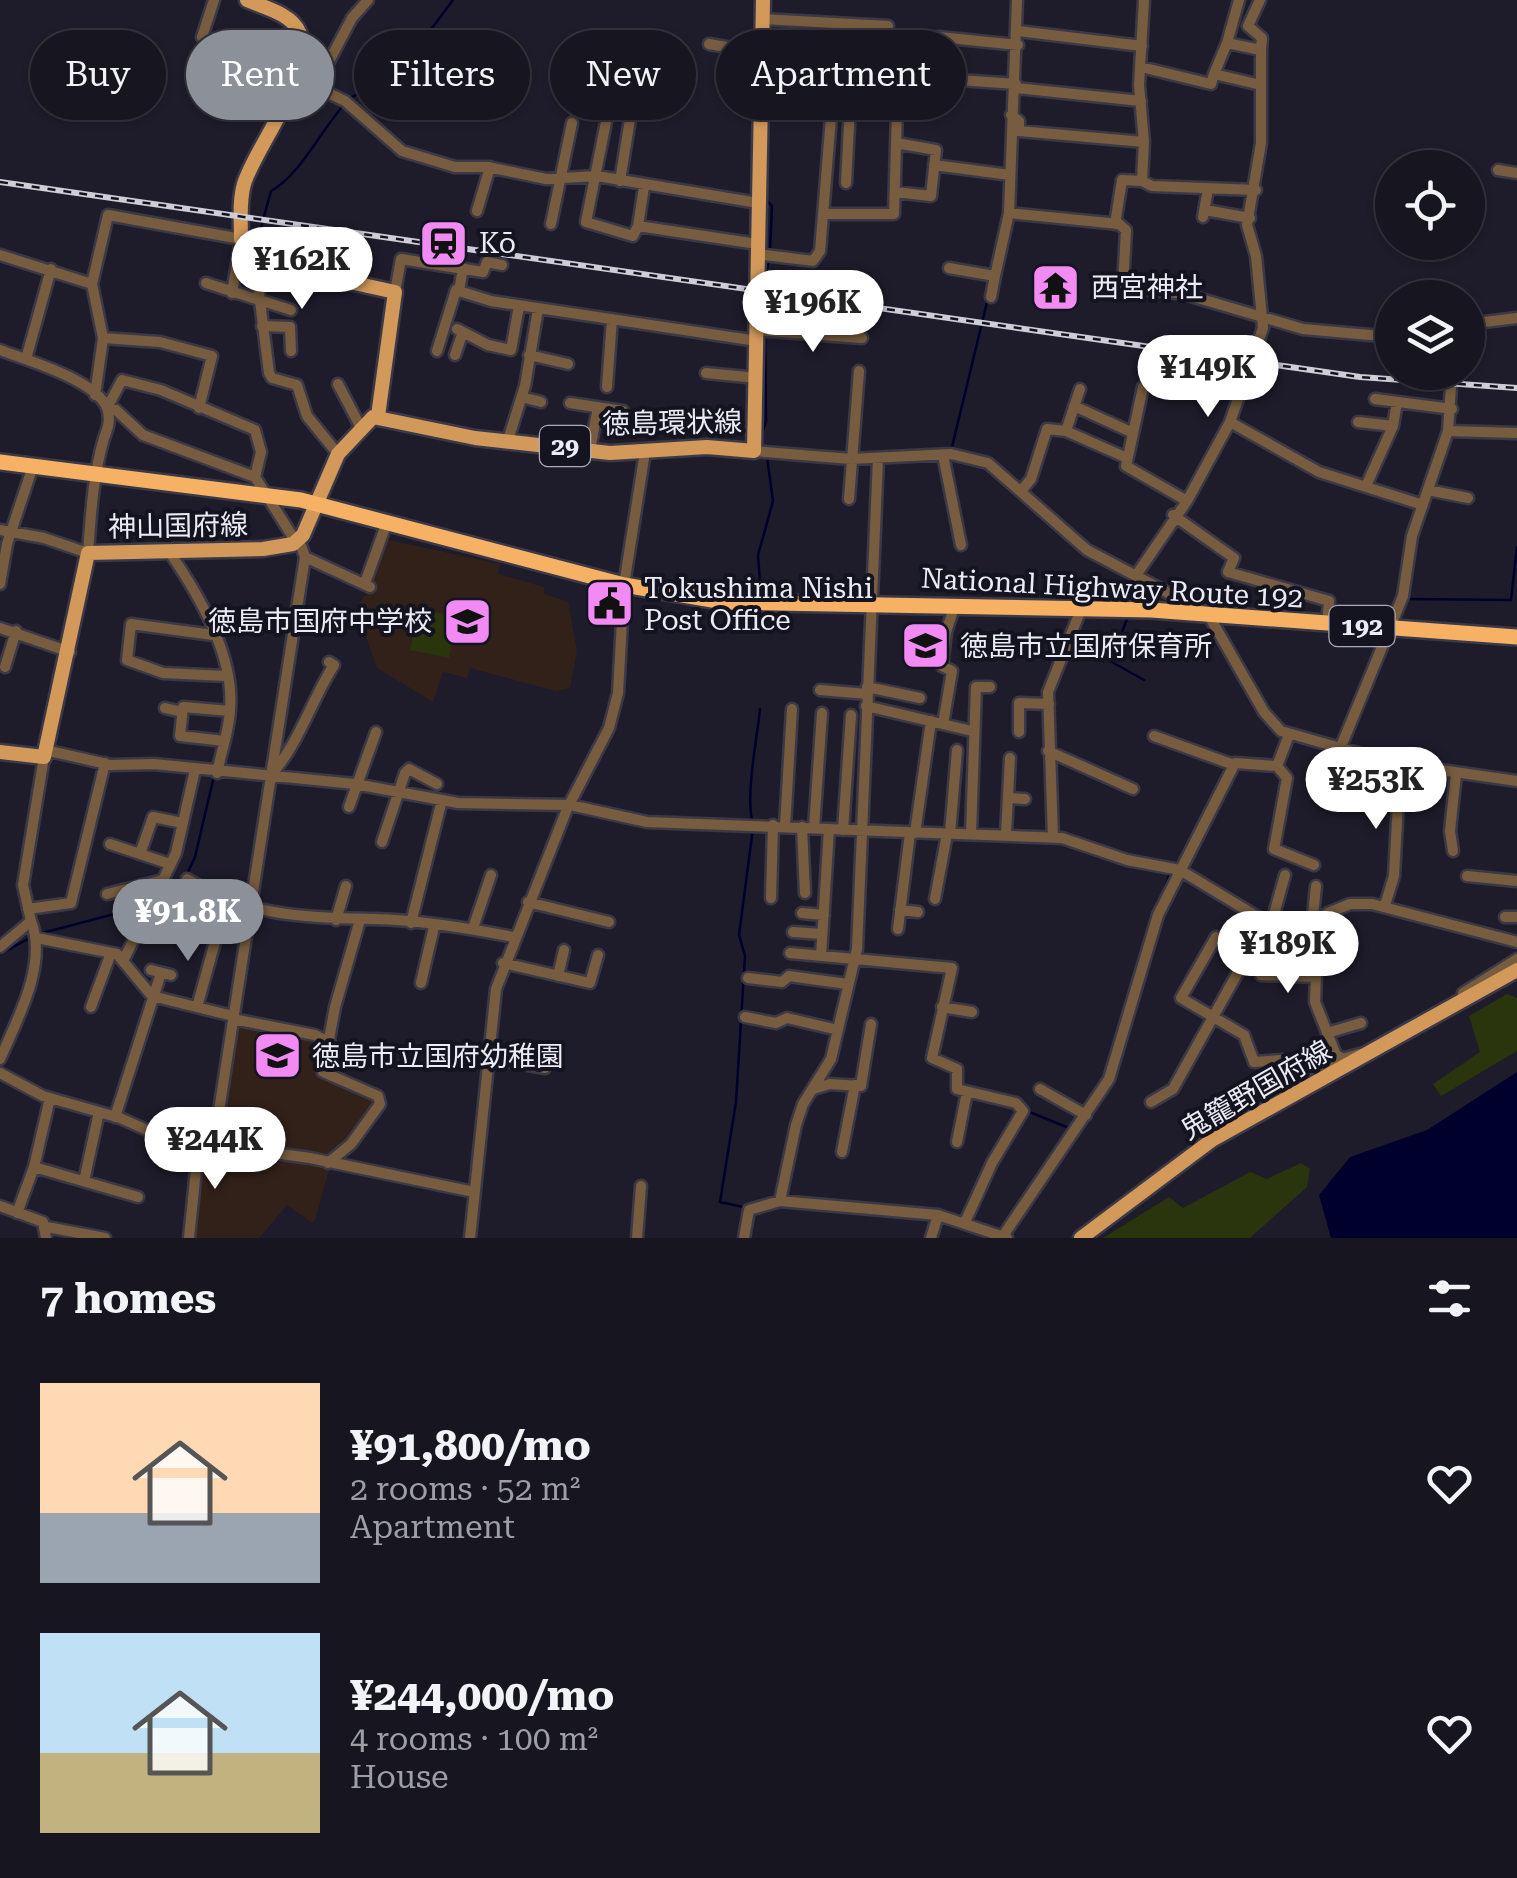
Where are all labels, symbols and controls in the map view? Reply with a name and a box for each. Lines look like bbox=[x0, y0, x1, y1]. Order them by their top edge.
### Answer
chip: Buy bbox=[30, 30, 166, 120]
chip: Rent bbox=[186, 30, 334, 120]
chip: Filters bbox=[354, 30, 530, 120]
chip: New bbox=[550, 30, 696, 120]
chip: Apartment bbox=[716, 30, 966, 120]
map controls bbox=[1375, 150, 1485, 390]
button: locate bbox=[1375, 150, 1485, 260]
station icon: Kō bbox=[418, 217, 470, 269]
pin: ¥162K bbox=[232, 227, 372, 312]
place label: Kō bbox=[479, 227, 516, 260]
text: ¥162K bbox=[254, 240, 350, 278]
temple icon: 西宮神社 bbox=[1030, 261, 1082, 313]
pin: ¥196K bbox=[743, 270, 883, 355]
place label: 西宮神社 bbox=[1091, 271, 1203, 304]
button: layers bbox=[1375, 280, 1485, 390]
text: ¥196K bbox=[765, 283, 861, 321]
pin: ¥149K bbox=[1138, 335, 1278, 420]
text: ¥149K bbox=[1160, 348, 1256, 386]
street label: 徳島環状線 bbox=[602, 405, 742, 441]
road number: 29 bbox=[540, 426, 590, 466]
street label: 神山国府線 bbox=[108, 508, 248, 544]
street label: National Highway Route 192 bbox=[920, 562, 1304, 614]
place label: Tokushima Nishi Post Office bbox=[644, 572, 873, 637]
public building icon: Tokushima Nishi Post Office bbox=[583, 578, 635, 630]
school or university icon: 徳島市国府中学校 bbox=[441, 595, 493, 647]
place label: 徳島市国府中学校 bbox=[208, 605, 432, 638]
road number: 192 bbox=[1330, 606, 1394, 646]
school or university icon: 徳島市立国府保育所 bbox=[899, 620, 951, 672]
place label: 徳島市立国府保育所 bbox=[960, 630, 1212, 663]
pin: ¥253K bbox=[1306, 747, 1446, 832]
text: ¥253K bbox=[1328, 760, 1424, 798]
pin: ¥91.8K bbox=[107, 879, 269, 964]
text: ¥91.8K bbox=[135, 892, 241, 930]
pin: ¥189K bbox=[1218, 911, 1358, 996]
text: ¥189K bbox=[1240, 924, 1336, 962]
school or university icon: 徳島市立国府幼稚園 bbox=[251, 1030, 303, 1082]
street label: 鬼籠野国府線 bbox=[1175, 1034, 1337, 1146]
place label: 徳島市立国府幼稚園 bbox=[312, 1040, 564, 1073]
pin: ¥244K bbox=[145, 1107, 285, 1192]
text: ¥244K bbox=[167, 1120, 263, 1158]
icon: filters bbox=[1422, 1271, 1477, 1326]
text: 7 homes bbox=[40, 1274, 216, 1323]
text: ¥91,800/mo bbox=[350, 1421, 591, 1470]
icon: home bbox=[120, 1423, 240, 1543]
icon: heart bbox=[1422, 1456, 1477, 1511]
text: 2 rooms · 52 m² bbox=[350, 1470, 580, 1508]
text: Apartment bbox=[350, 1508, 515, 1546]
text: ¥244,000/mo bbox=[350, 1671, 614, 1720]
icon: home bbox=[120, 1673, 240, 1793]
icon: heart bbox=[1422, 1706, 1477, 1761]
text: 4 rooms · 100 m² bbox=[350, 1720, 598, 1758]
text: House bbox=[350, 1758, 449, 1796]

